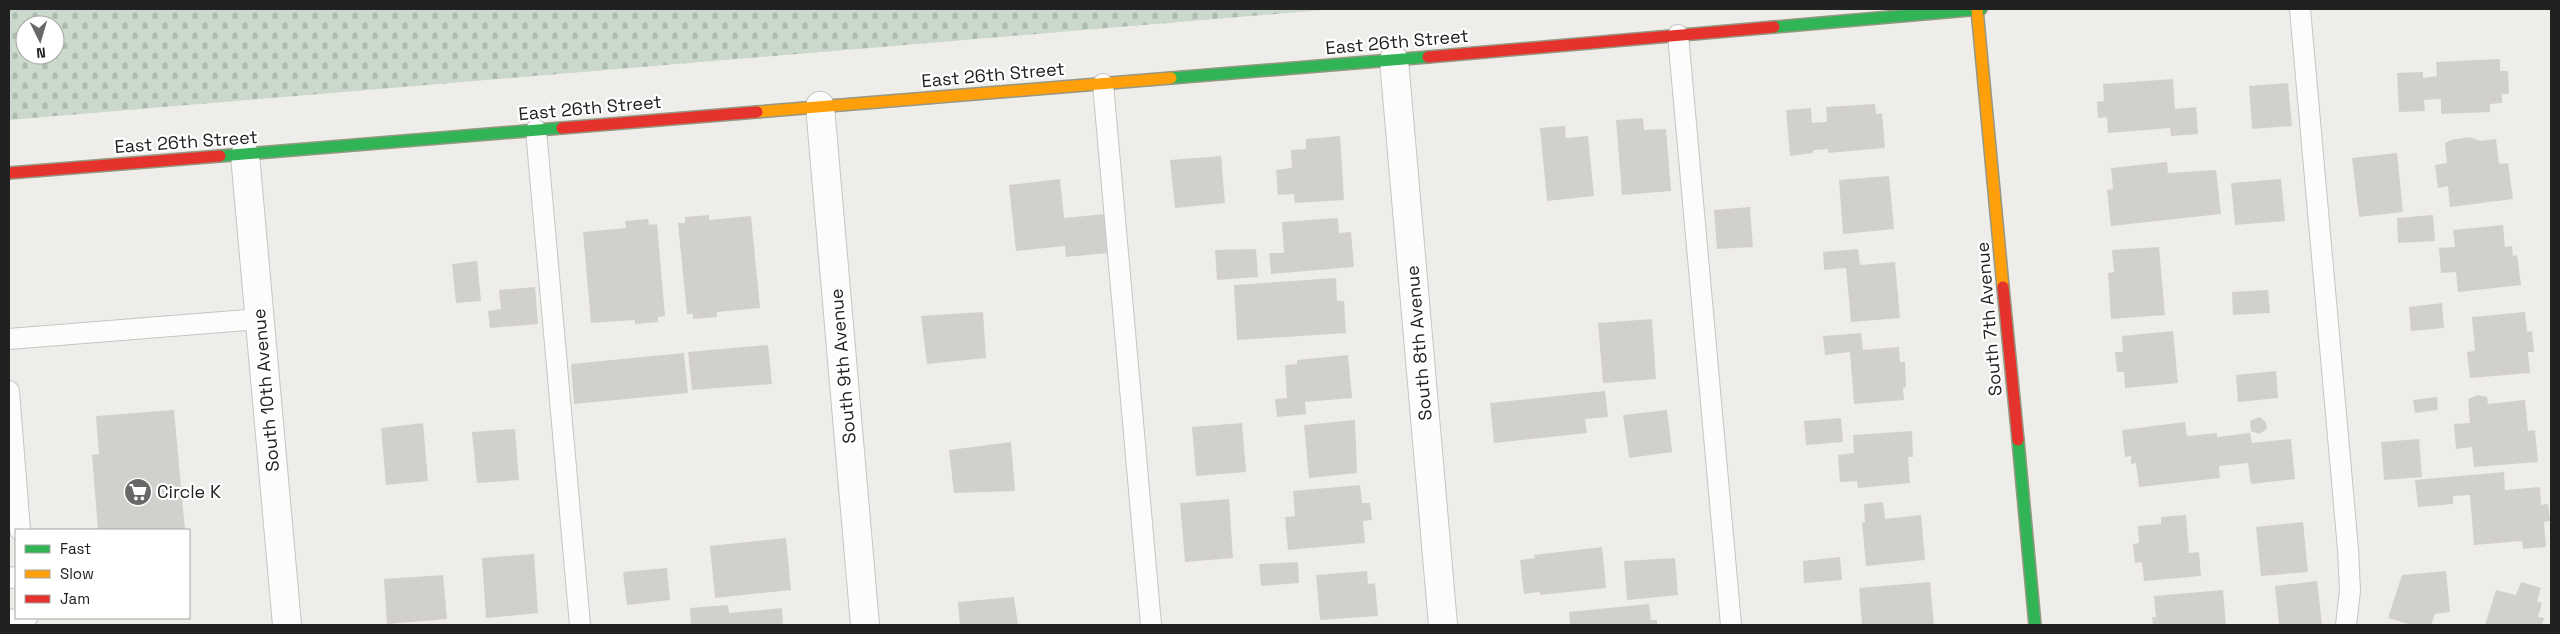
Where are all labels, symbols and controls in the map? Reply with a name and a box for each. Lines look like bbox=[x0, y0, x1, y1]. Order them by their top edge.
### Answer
north arrow bbox=[15, 15, 65, 65]
street label: East 26th Street bbox=[1325, 24, 1469, 59]
text: N bbox=[36, 44, 47, 62]
street label: East 26th Street bbox=[921, 57, 1065, 92]
street label: East 26th Street bbox=[518, 90, 662, 125]
street label: East 26th Street bbox=[114, 125, 258, 158]
street label: South 7th Avenue bbox=[1970, 241, 2007, 397]
street label: South 8th Avenue bbox=[1400, 265, 1437, 422]
street label: South 9th Avenue bbox=[824, 288, 861, 444]
street label: South 10th Avenue bbox=[247, 308, 284, 472]
supermarket icon: Circle K bbox=[123, 477, 153, 507]
place label: Circle K bbox=[157, 480, 221, 503]
legend bbox=[15, 529, 190, 619]
text: Fast bbox=[60, 539, 91, 558]
text: Slow bbox=[60, 564, 94, 583]
text: Jam bbox=[60, 589, 90, 608]

